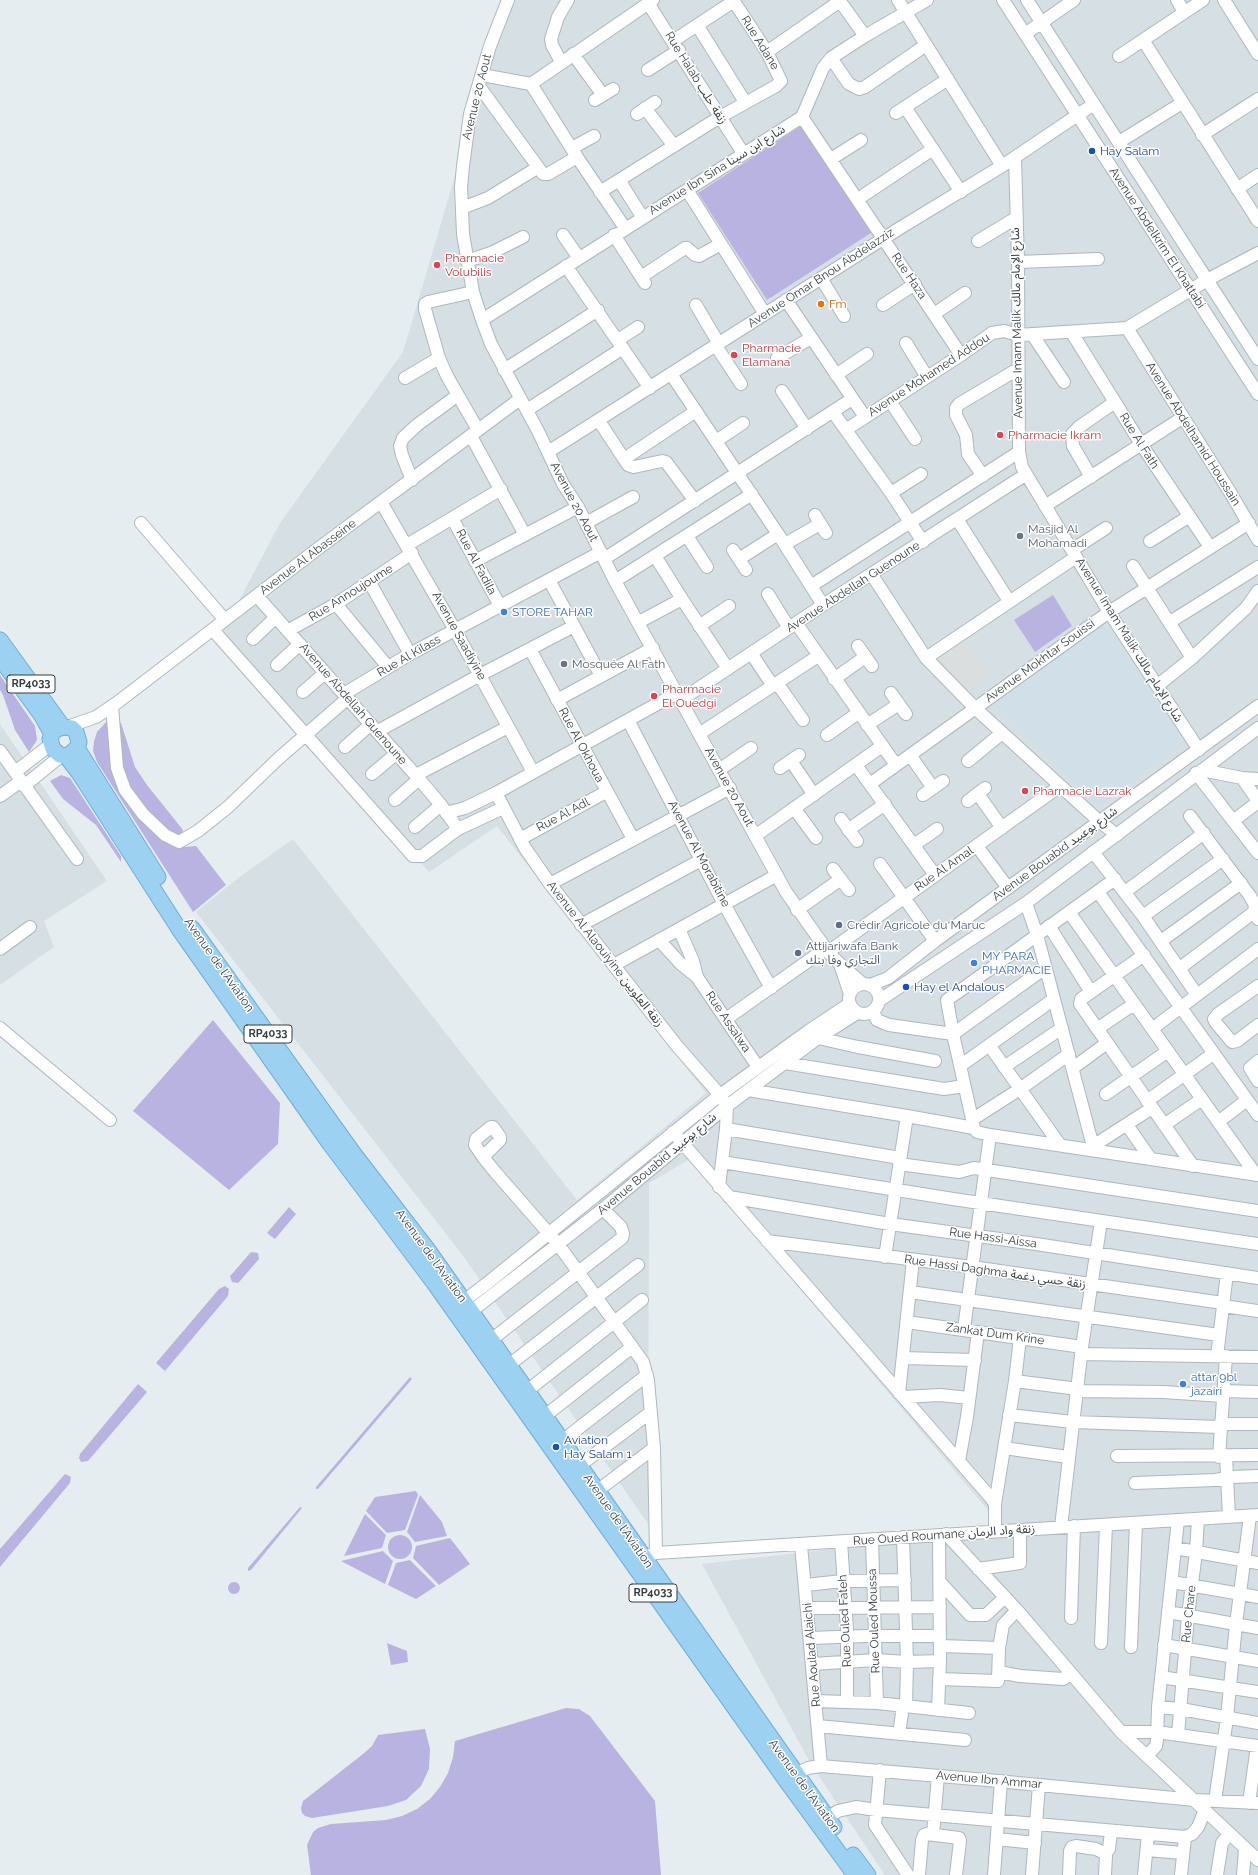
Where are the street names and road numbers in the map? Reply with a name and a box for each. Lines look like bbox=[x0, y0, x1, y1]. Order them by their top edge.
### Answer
street label: Rue Adane bbox=[738, 13, 782, 73]
street label: Rue Halab زنقة حلب bbox=[662, 29, 730, 127]
street label: Avenue 20 Aout bbox=[459, 53, 495, 141]
street label: Avenue Ibn Sina شارع ابن سينا bbox=[646, 122, 788, 218]
street label: Avenue Abdelkrim El Khattabi bbox=[1106, 165, 1208, 311]
street label: Avenue Omar Bnou Abdelazziz bbox=[745, 225, 897, 331]
street label: Avenue Imam Malik شارع الإمام مالك bbox=[1008, 227, 1026, 419]
street label: Rue Haza bbox=[888, 250, 930, 302]
street label: Avenue Mohamed Addou bbox=[866, 330, 992, 420]
street label: Avenue Abdelhamid Houssain bbox=[1143, 359, 1243, 509]
street label: Rue Al Fath bbox=[1116, 410, 1162, 472]
street label: Avenue 20 Aout bbox=[547, 460, 601, 544]
street label: Avenue Al Abasseine bbox=[257, 516, 359, 598]
street label: Rue Al Fadila bbox=[453, 527, 499, 597]
street label: Avenue Abdellah Guenoune bbox=[784, 538, 922, 636]
street label: Avenue Imam Malik شارع الإمام مالك bbox=[1072, 555, 1186, 725]
street label: Rue Annoujoume bbox=[306, 561, 396, 625]
street label: Avenue Saadiyine bbox=[429, 589, 489, 683]
street label: Avenue Mokhtar Souissi bbox=[982, 616, 1098, 706]
street label: Rue Al Kilass bbox=[375, 632, 443, 680]
street label: Avenue Abdellah Guenoune bbox=[296, 640, 410, 768]
road number: RP4033 bbox=[7, 675, 55, 693]
street label: Rue Al Okhoua bbox=[555, 705, 607, 785]
street label: Avenue 20 Aout bbox=[701, 745, 757, 829]
street label: Rue Al Adl bbox=[534, 795, 592, 835]
street label: Avenue Al Morabitine bbox=[665, 798, 733, 910]
street label: Avenue Bouabid شارع بوعبيد bbox=[990, 804, 1120, 904]
street label: Rue Al Amal bbox=[912, 843, 976, 895]
street label: Avenue Al Alaouiyine زنقة العلويين bbox=[544, 878, 666, 1030]
street label: Avenue de l'Aviation bbox=[181, 915, 257, 1015]
street label: Rue Assalwa bbox=[702, 989, 754, 1055]
road number: RP4033 bbox=[244, 1025, 292, 1043]
street label: Avenue Bouabid شارع بوعبيد bbox=[595, 1110, 719, 1218]
street label: Avenue de l'Aviation bbox=[392, 1207, 470, 1305]
street label: Rue Hassi-Aissa bbox=[948, 1225, 1038, 1251]
street label: Rue Hassi Daghma زنقة حسي دغمة bbox=[903, 1252, 1087, 1292]
street label: Zankat Dum Krine bbox=[945, 1320, 1045, 1348]
street label: Avenue de l'Aviation bbox=[580, 1471, 656, 1571]
street label: Rue Oued Roumane زنقة واد الرمان bbox=[852, 1521, 1036, 1549]
street label: Rue Ouled Moussa bbox=[865, 1568, 883, 1674]
street label: Rue Ouled Fateh bbox=[835, 1574, 855, 1668]
road number: RP4033 bbox=[629, 1584, 677, 1602]
street label: Rue Chare bbox=[1179, 1585, 1199, 1643]
street label: Rue Aoulad Alaichi bbox=[800, 1602, 824, 1708]
street label: Avenue de l'Aviation bbox=[765, 1737, 843, 1835]
street label: Avenue Ibn Ammar bbox=[935, 1768, 1043, 1792]

